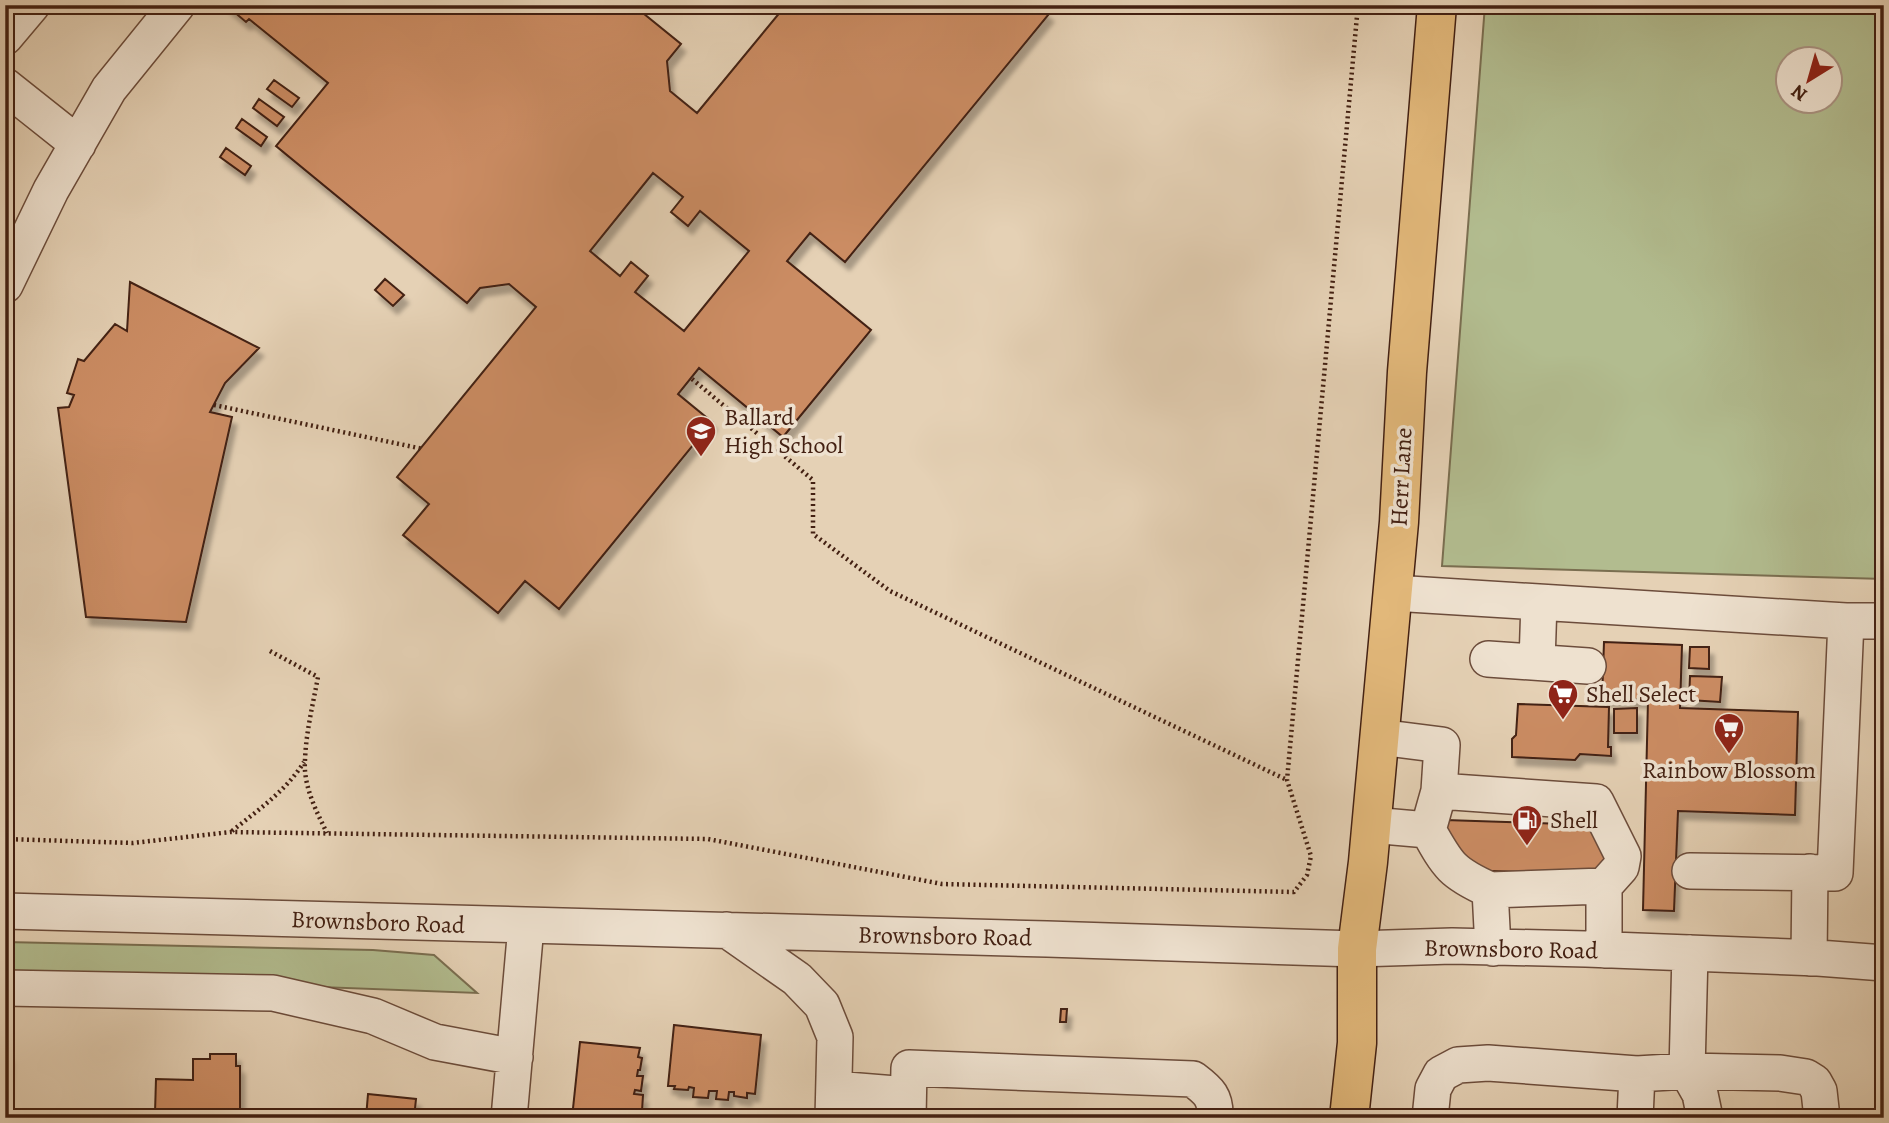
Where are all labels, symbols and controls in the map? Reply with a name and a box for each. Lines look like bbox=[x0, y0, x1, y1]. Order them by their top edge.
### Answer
north arrow bbox=[1773, 46, 1843, 116]
text: N bbox=[1786, 78, 1813, 107]
place label: Ballard High School bbox=[724, 401, 843, 461]
school or university icon: Ballard High School bbox=[684, 414, 718, 458]
street label: Herr Lane bbox=[1382, 427, 1420, 527]
supermarket icon: Shell Select bbox=[1546, 677, 1580, 721]
place label: Shell Select bbox=[1586, 678, 1696, 710]
supermarket icon: Rainbow Blossom bbox=[1712, 711, 1746, 755]
place label: Rainbow Blossom bbox=[1642, 754, 1816, 786]
fuel station icon: Shell bbox=[1510, 803, 1544, 847]
place label: Shell bbox=[1550, 804, 1598, 836]
street label: Brownsboro Road bbox=[290, 903, 466, 941]
street label: Brownsboro Road bbox=[858, 918, 1032, 954]
street label: Brownsboro Road bbox=[1424, 931, 1598, 967]

